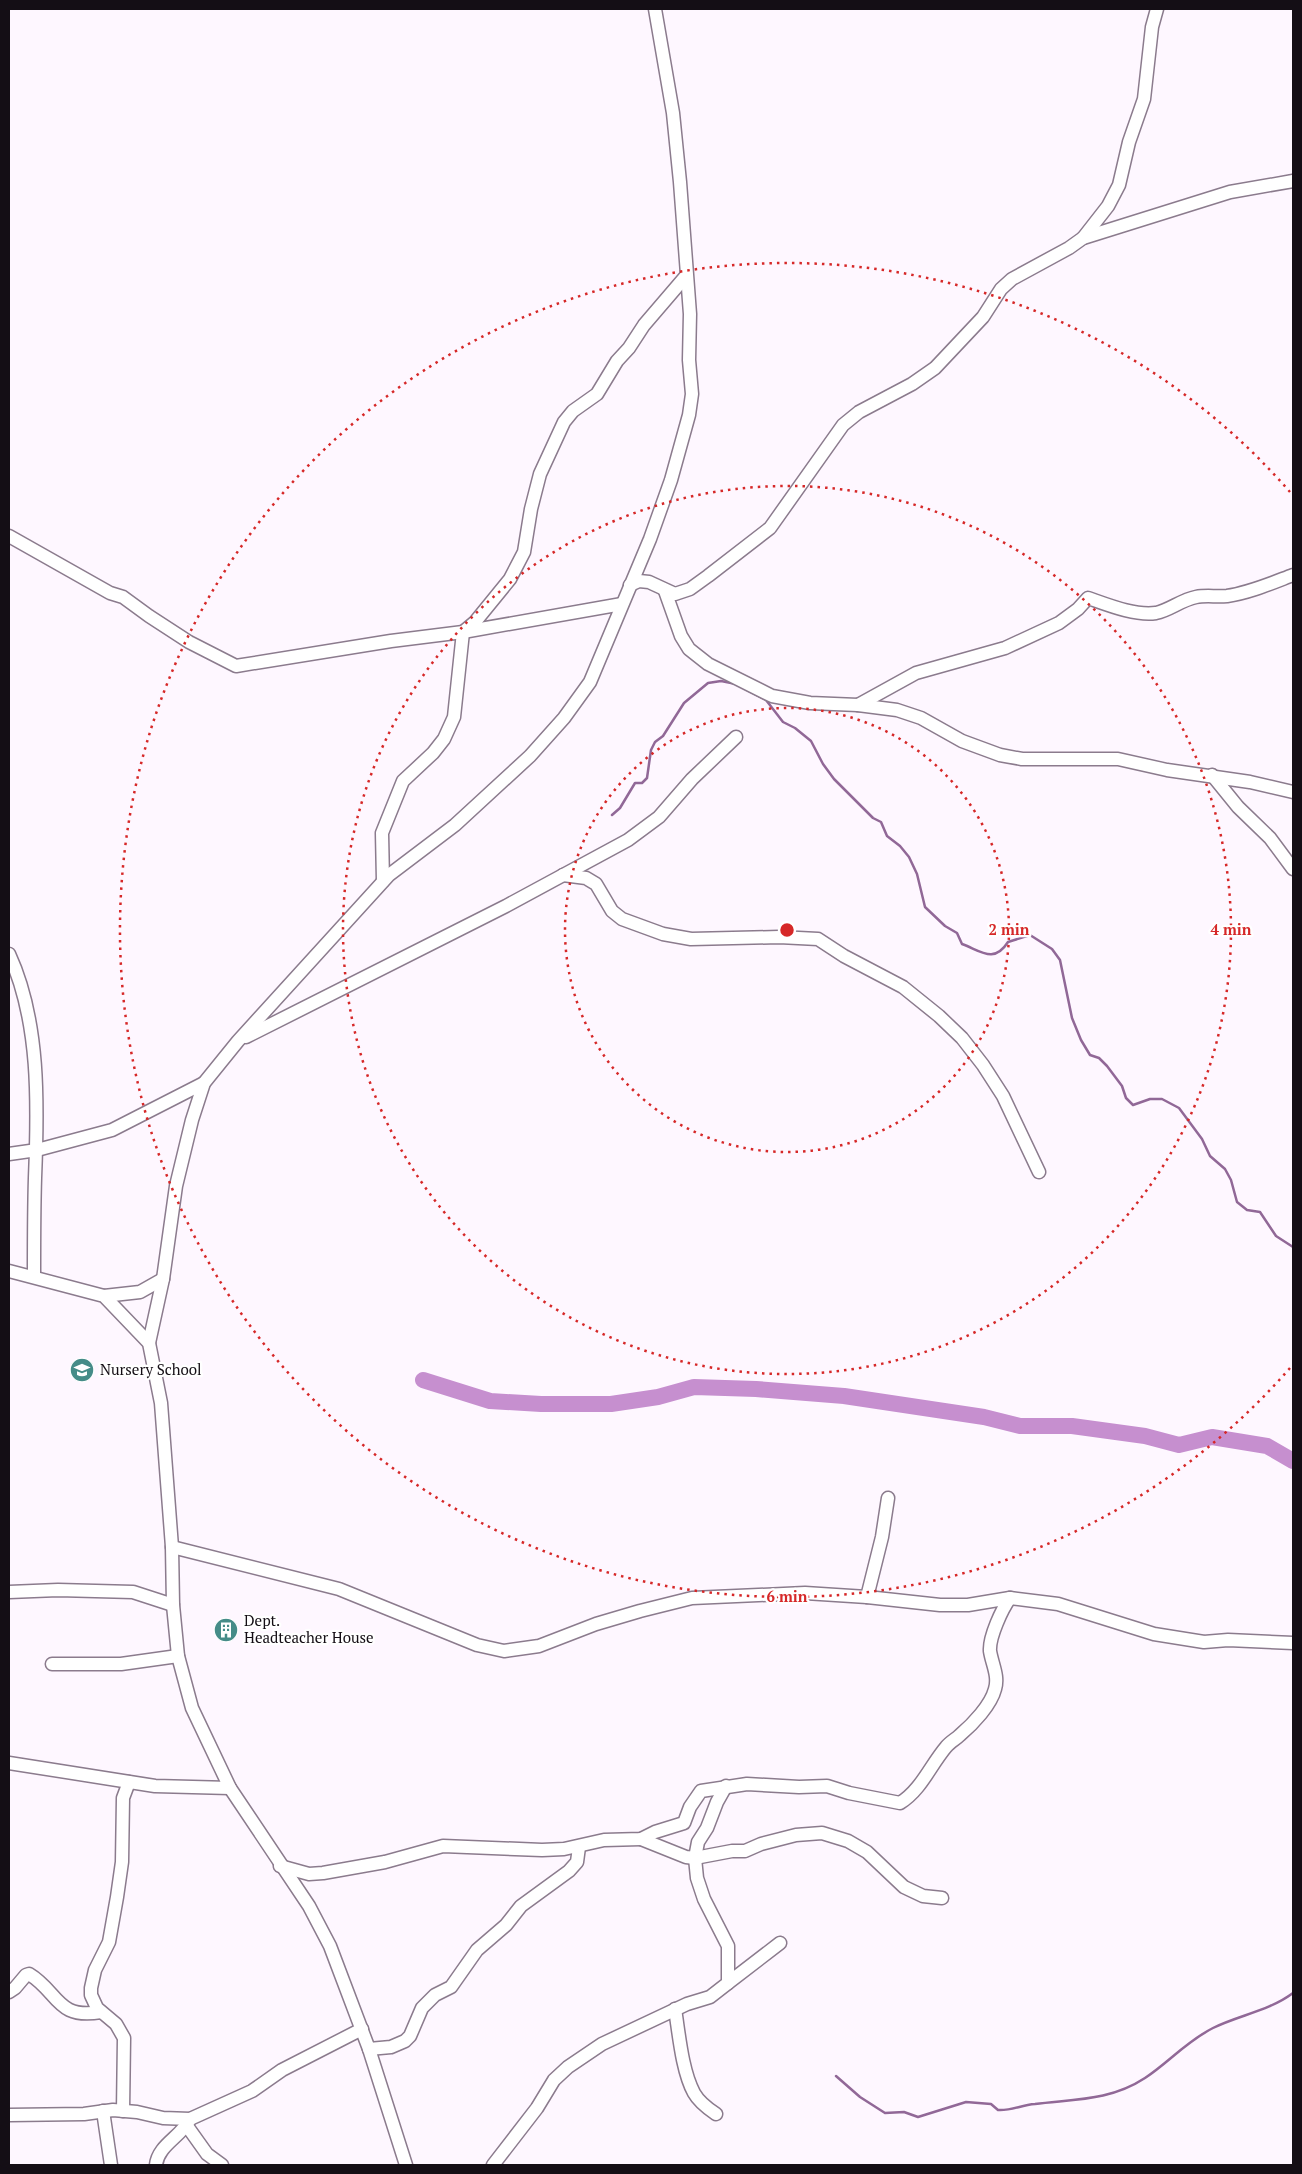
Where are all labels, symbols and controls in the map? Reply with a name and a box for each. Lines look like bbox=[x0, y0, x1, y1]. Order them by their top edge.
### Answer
text: 2 min bbox=[988, 919, 1030, 939]
text: 4 min bbox=[1210, 919, 1252, 939]
centre of rings bbox=[778, 921, 796, 939]
school or university icon: Nursery School bbox=[69, 1357, 95, 1383]
place label: Nursery School bbox=[100, 1359, 202, 1379]
text: 6 min bbox=[766, 1586, 808, 1606]
place label: Dept. Headteacher House bbox=[244, 1610, 374, 1647]
building icon: Dept. Headteacher House bbox=[213, 1617, 239, 1643]

